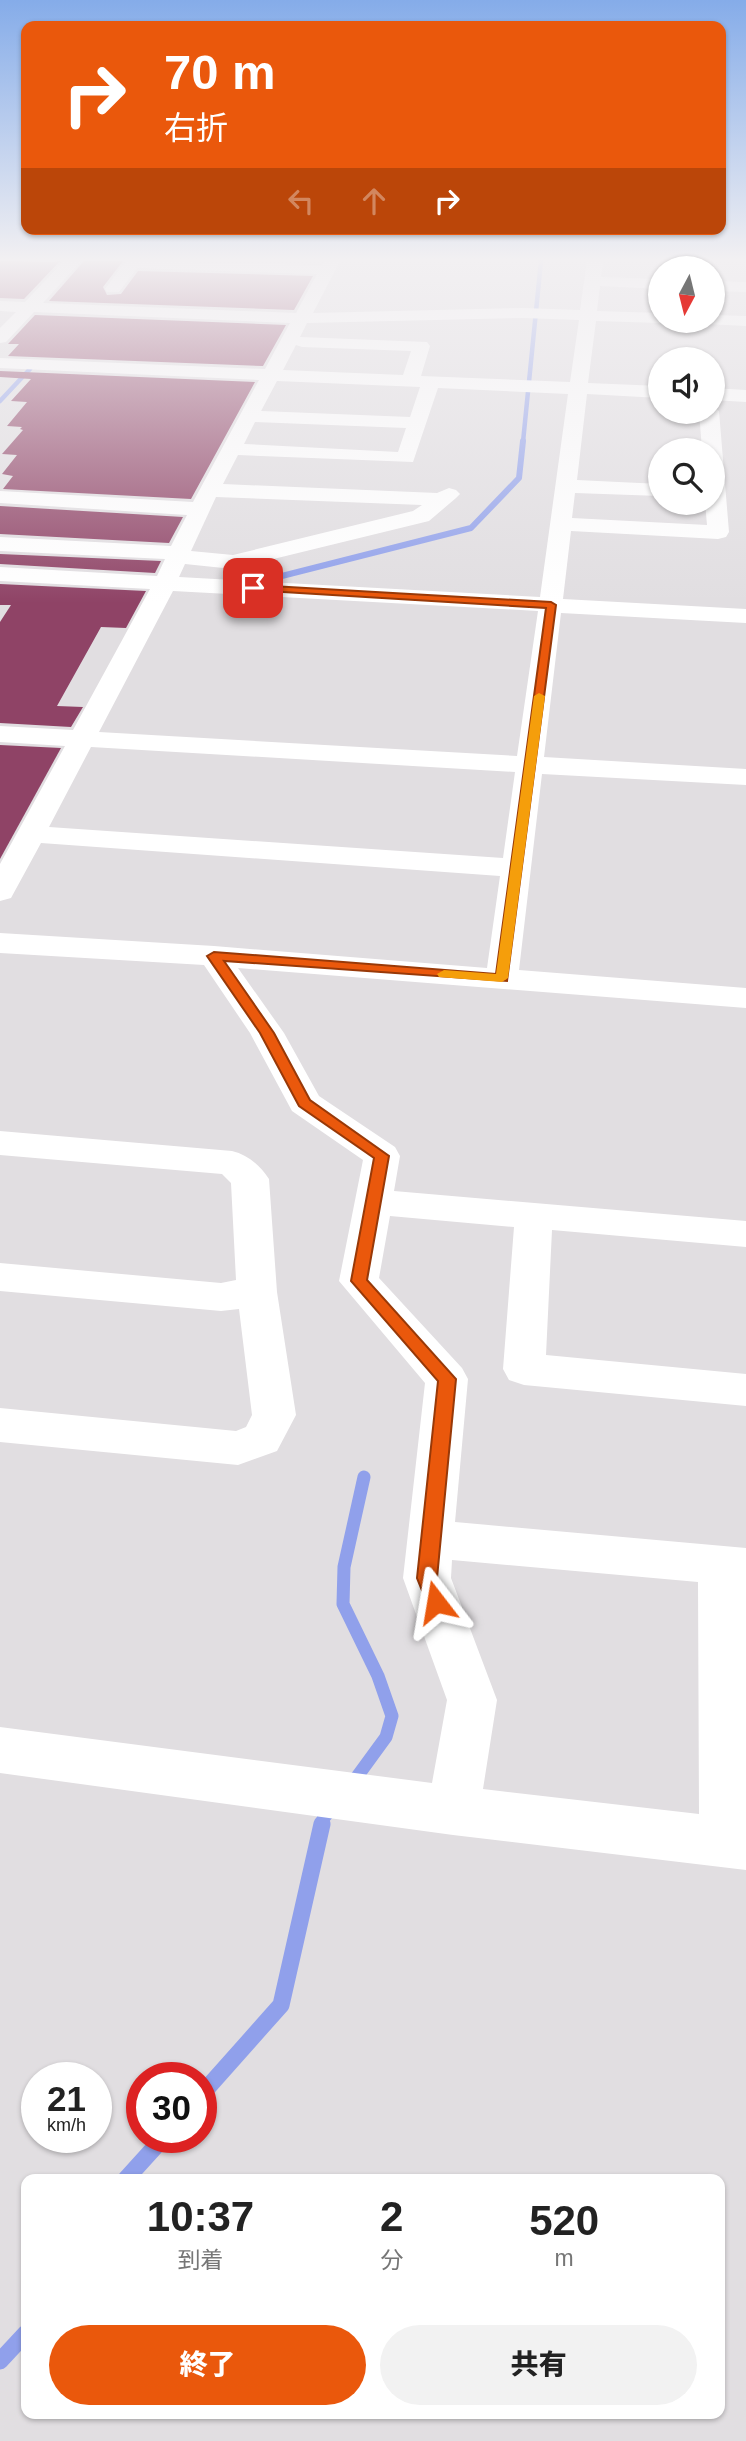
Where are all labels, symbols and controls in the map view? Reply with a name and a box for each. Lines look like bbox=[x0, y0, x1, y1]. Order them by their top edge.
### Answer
text: 70 m bbox=[164, 45, 276, 99]
icon: right bbox=[49, 49, 140, 140]
text: 右折 bbox=[164, 110, 228, 146]
icon: left bbox=[282, 182, 320, 220]
icon: ahead bbox=[355, 182, 393, 220]
icon: right bbox=[428, 182, 466, 220]
north arrow bbox=[648, 256, 724, 332]
map controls bbox=[648, 256, 725, 515]
button: sound bbox=[648, 347, 725, 424]
button: search bbox=[648, 438, 725, 515]
pin bbox=[223, 558, 283, 618]
icon: arrive bbox=[234, 569, 272, 607]
position arrow bbox=[399, 1565, 473, 1639]
speed limit sign: 30 bbox=[126, 2062, 217, 2153]
text: 21 bbox=[47, 2079, 86, 2118]
text: km/h bbox=[47, 2115, 86, 2135]
text: 10:37 bbox=[147, 2193, 254, 2240]
text: 2 bbox=[380, 2193, 403, 2240]
text: 520 bbox=[529, 2197, 599, 2244]
text: m bbox=[555, 2245, 574, 2271]
text: 到着 bbox=[177, 2247, 223, 2273]
text: 分 bbox=[380, 2247, 403, 2273]
button: 終了 bbox=[49, 2325, 366, 2405]
button: 共有 bbox=[380, 2325, 697, 2405]

